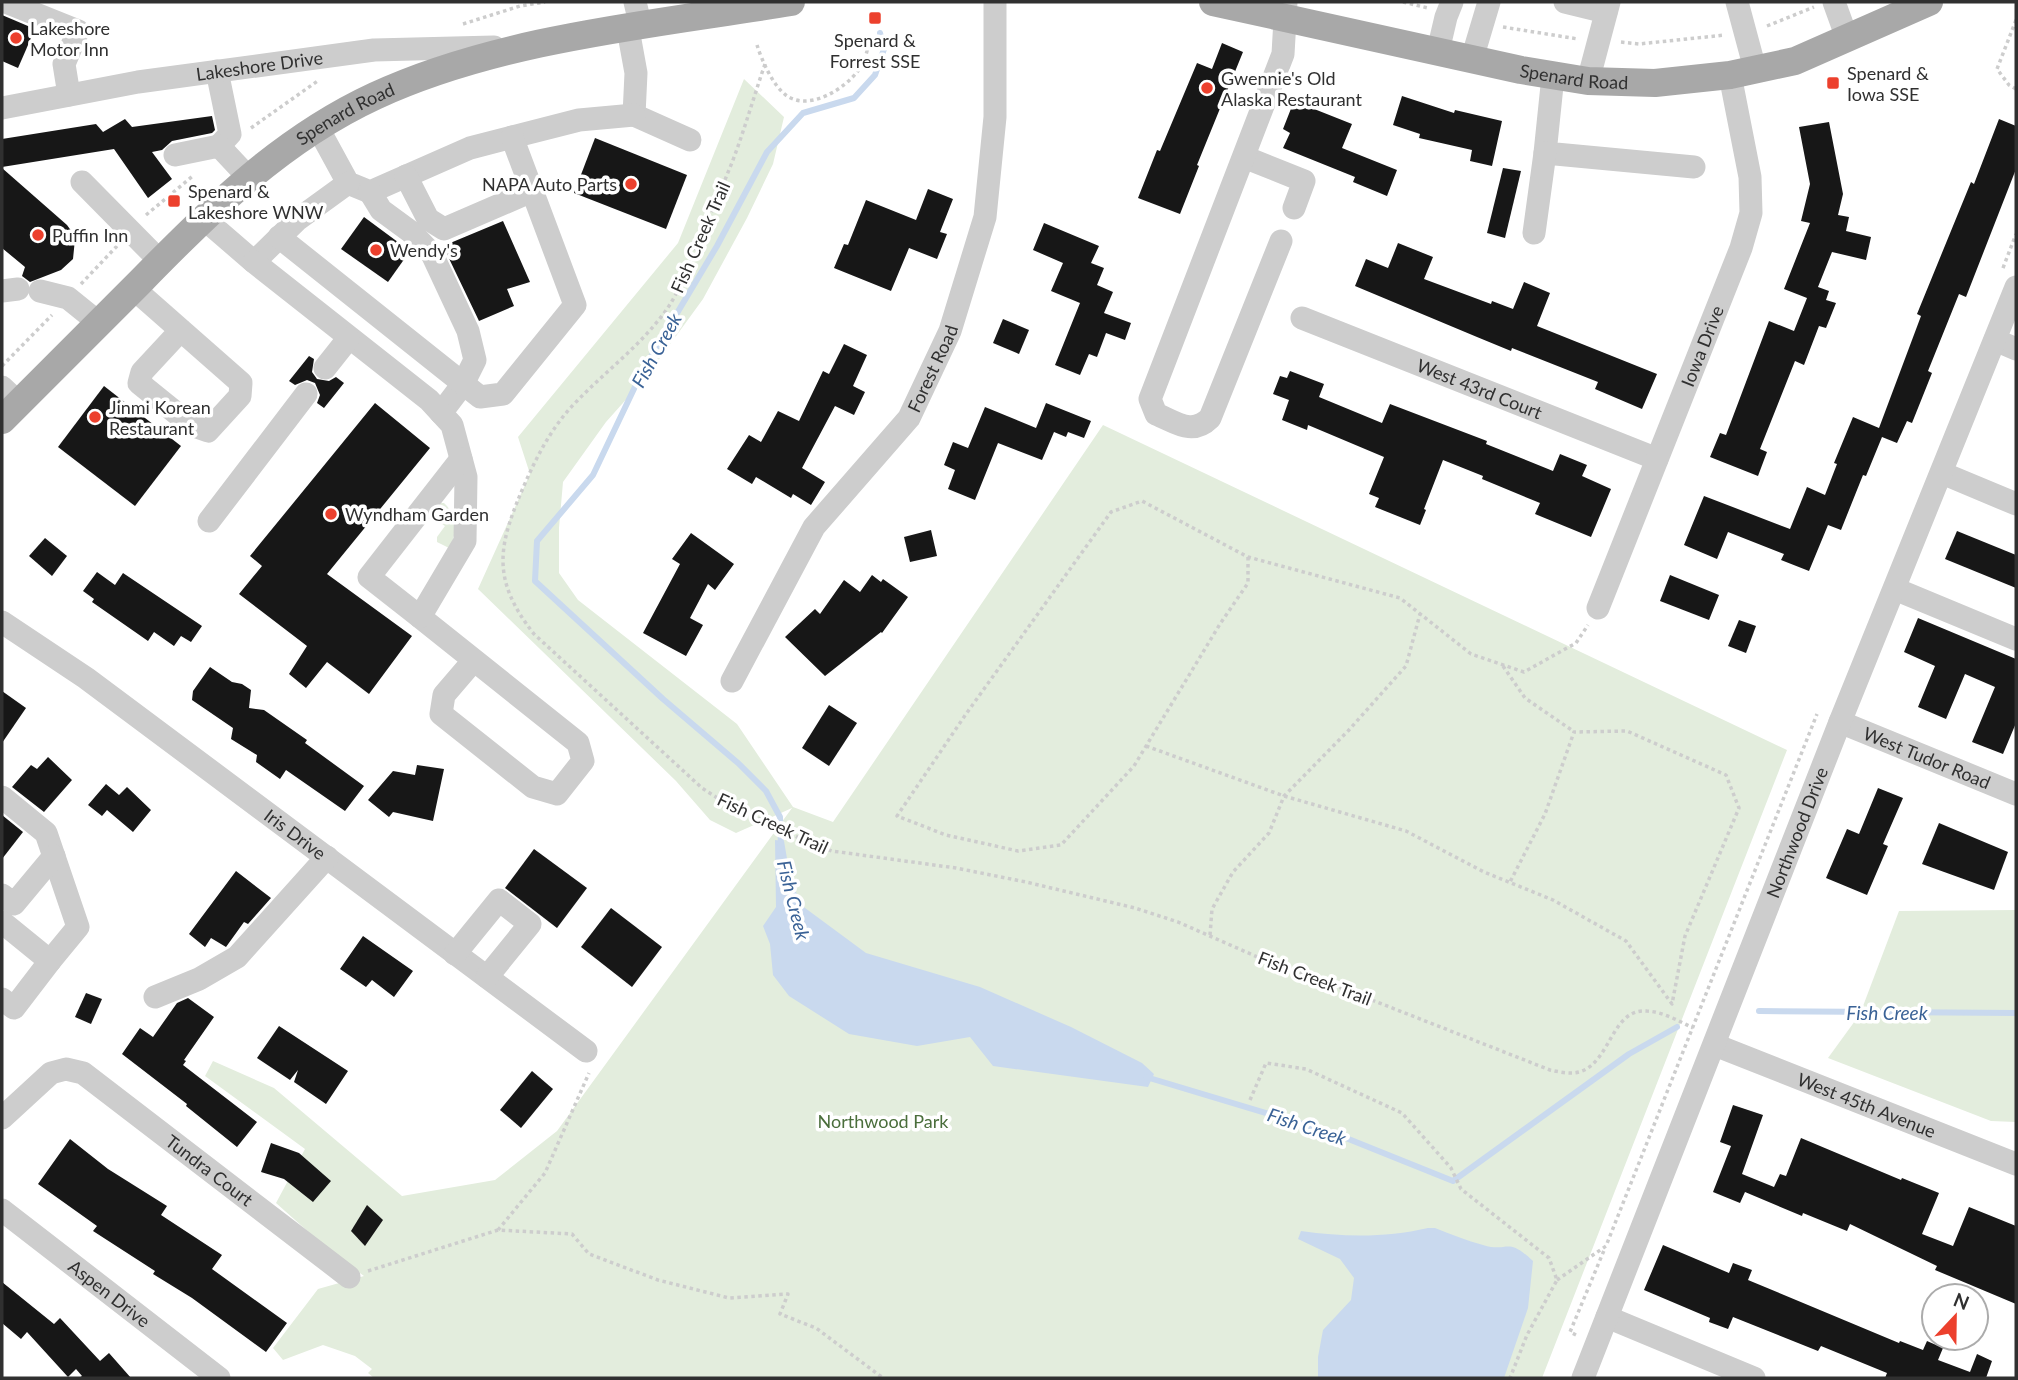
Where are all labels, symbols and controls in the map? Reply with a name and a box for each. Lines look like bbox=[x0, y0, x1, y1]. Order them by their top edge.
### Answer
marker: Spenard & Forrest SSE bbox=[867, 10, 883, 26]
place label: Lakeshore Motor Inn bbox=[30, 17, 110, 60]
place label: Spenard & Forrest SSE bbox=[830, 29, 920, 72]
marker: Lakeshore Motor Inn bbox=[8, 30, 24, 46]
street label: Lakeshore Drive bbox=[195, 46, 324, 85]
street label: Spenard Road bbox=[1518, 59, 1629, 93]
place label: Spenard & Iowa SSE bbox=[1847, 62, 1929, 105]
place label: Gwennie's Old Alaska Restaurant bbox=[1221, 67, 1363, 110]
marker: Spenard & Iowa SSE bbox=[1825, 75, 1841, 91]
street label: Spenard Road bbox=[292, 78, 398, 150]
marker: Gwennie's Old Alaska Restaurant bbox=[1199, 80, 1215, 96]
place label: NAPA Auto Parts bbox=[482, 173, 617, 195]
marker: NAPA Auto Parts bbox=[623, 176, 639, 192]
street label: Fish Creek Trail bbox=[666, 178, 734, 296]
place label: Spenard & Lakeshore WNW bbox=[188, 180, 324, 223]
marker: Spenard & Lakeshore WNW bbox=[166, 193, 182, 209]
place label: Puffin Inn bbox=[52, 224, 128, 246]
marker: Puffin Inn bbox=[30, 227, 46, 243]
place label: Wendy's bbox=[390, 239, 458, 261]
marker: Wendy's bbox=[368, 242, 384, 258]
street label: Iowa Drive bbox=[1676, 302, 1728, 390]
water label: Fish Creek bbox=[626, 308, 686, 391]
street label: Forest Road bbox=[902, 322, 962, 416]
street label: West 43rd Court bbox=[1414, 354, 1546, 423]
place label: Jinmi Korean Restaurant bbox=[109, 396, 211, 439]
marker: Jinmi Korean Restaurant bbox=[87, 409, 103, 425]
place label: Wyndham Garden bbox=[345, 503, 489, 525]
marker: Wyndham Garden bbox=[323, 506, 339, 522]
street label: West Tudor Road bbox=[1860, 722, 1994, 793]
street label: Northwood Drive bbox=[1761, 764, 1832, 901]
street label: Fish Creek Trail bbox=[714, 788, 832, 858]
street label: Iris Drive bbox=[260, 804, 330, 864]
water label: Fish Creek bbox=[773, 858, 815, 943]
street label: Fish Creek Trail bbox=[1255, 946, 1375, 1010]
water label: Fish Creek bbox=[1846, 1001, 1929, 1024]
street label: West 45th Avenue bbox=[1794, 1068, 1939, 1142]
water label: Fish Creek bbox=[1265, 1102, 1350, 1150]
park label: Northwood Park bbox=[818, 1110, 949, 1132]
street label: Tundra Court bbox=[162, 1130, 258, 1211]
street label: Aspen Drive bbox=[64, 1255, 155, 1332]
north arrow bbox=[1920, 1282, 1990, 1352]
text: N bbox=[1950, 1287, 1973, 1314]

